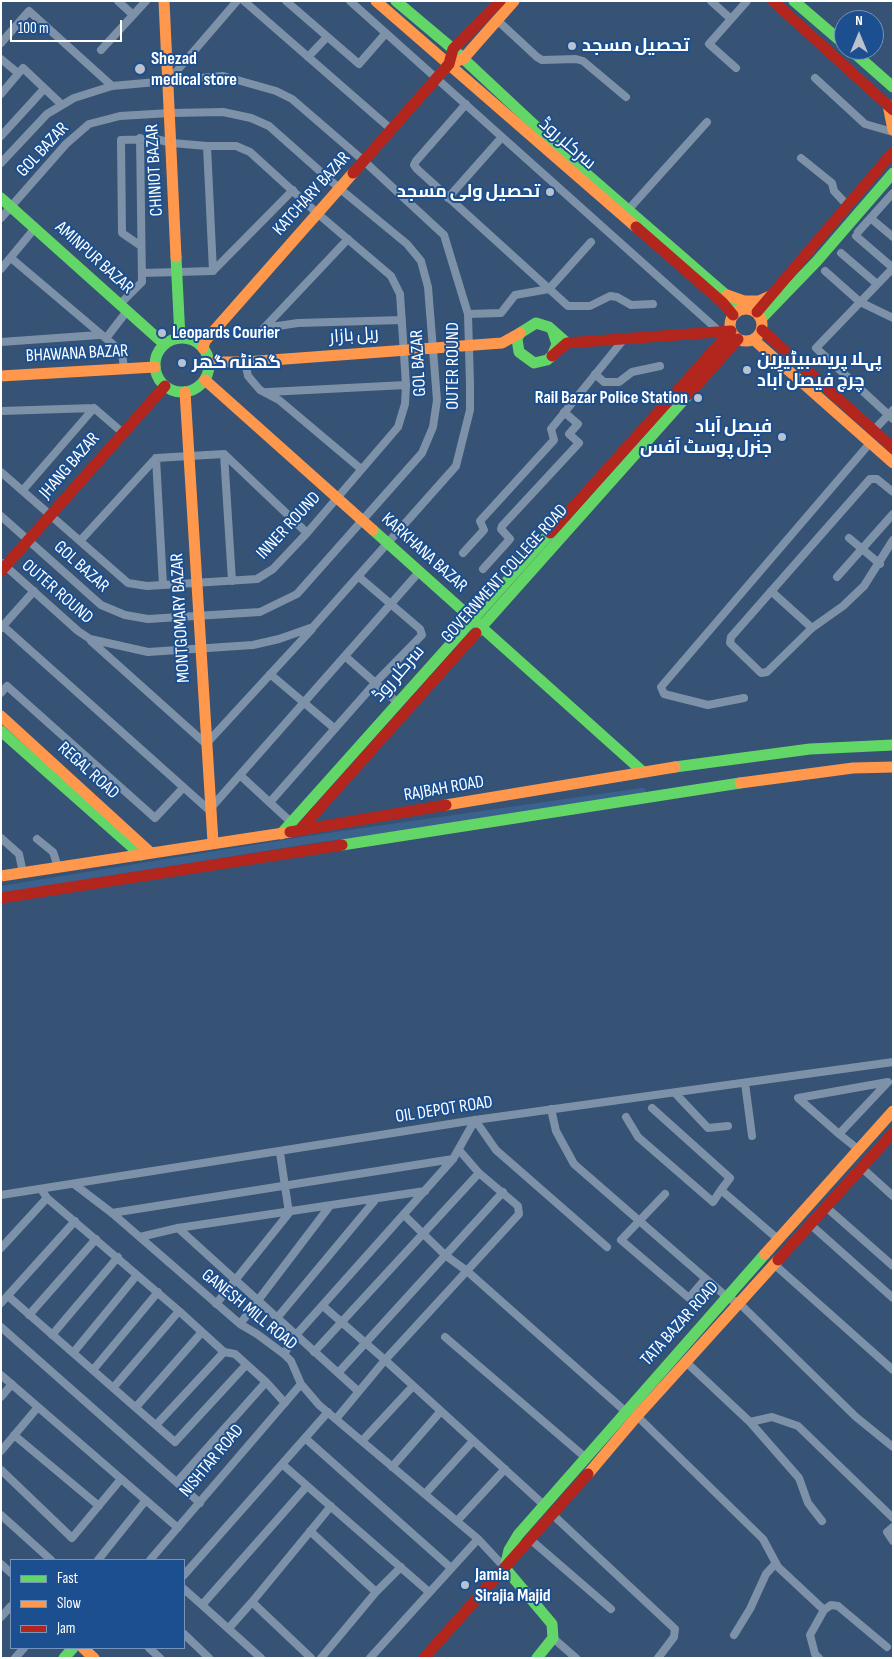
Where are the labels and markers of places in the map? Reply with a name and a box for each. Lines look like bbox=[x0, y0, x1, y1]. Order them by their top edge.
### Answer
place label: تحصیل مسجد bbox=[582, 35, 689, 57]
marker: تحصیل مسجد bbox=[566, 40, 578, 52]
place label: Shezad medical store bbox=[151, 48, 237, 90]
marker: Shezad medical store bbox=[133, 62, 147, 76]
place label: تحصیل ولی مسجد bbox=[397, 181, 540, 203]
marker: تحصیل ولی مسجد bbox=[544, 186, 556, 198]
place label: Leopards Courier bbox=[172, 322, 280, 344]
marker: Leopards Courier bbox=[156, 327, 168, 339]
place label: پہلا پریسبیٹیرین چرچ فیصل آباد bbox=[757, 349, 882, 392]
place label: گھنٹہ گھر bbox=[192, 352, 281, 374]
marker: گھنٹہ گھر bbox=[176, 357, 188, 369]
marker: پہلا پریسبیٹیرین چرچ فیصل آباد bbox=[741, 364, 753, 376]
place label: Rail Bazar Police Station bbox=[535, 387, 688, 409]
marker: Rail Bazar Police Station bbox=[692, 392, 704, 404]
place label: فیصل آباد جنرل پوسٹ آفس bbox=[640, 416, 772, 458]
marker: فیصل آباد جنرل پوسٹ آفس bbox=[776, 431, 788, 443]
place label: Jamia Sirajia Majid bbox=[475, 1564, 551, 1606]
marker: Jamia Sirajia Majid bbox=[459, 1579, 471, 1591]

